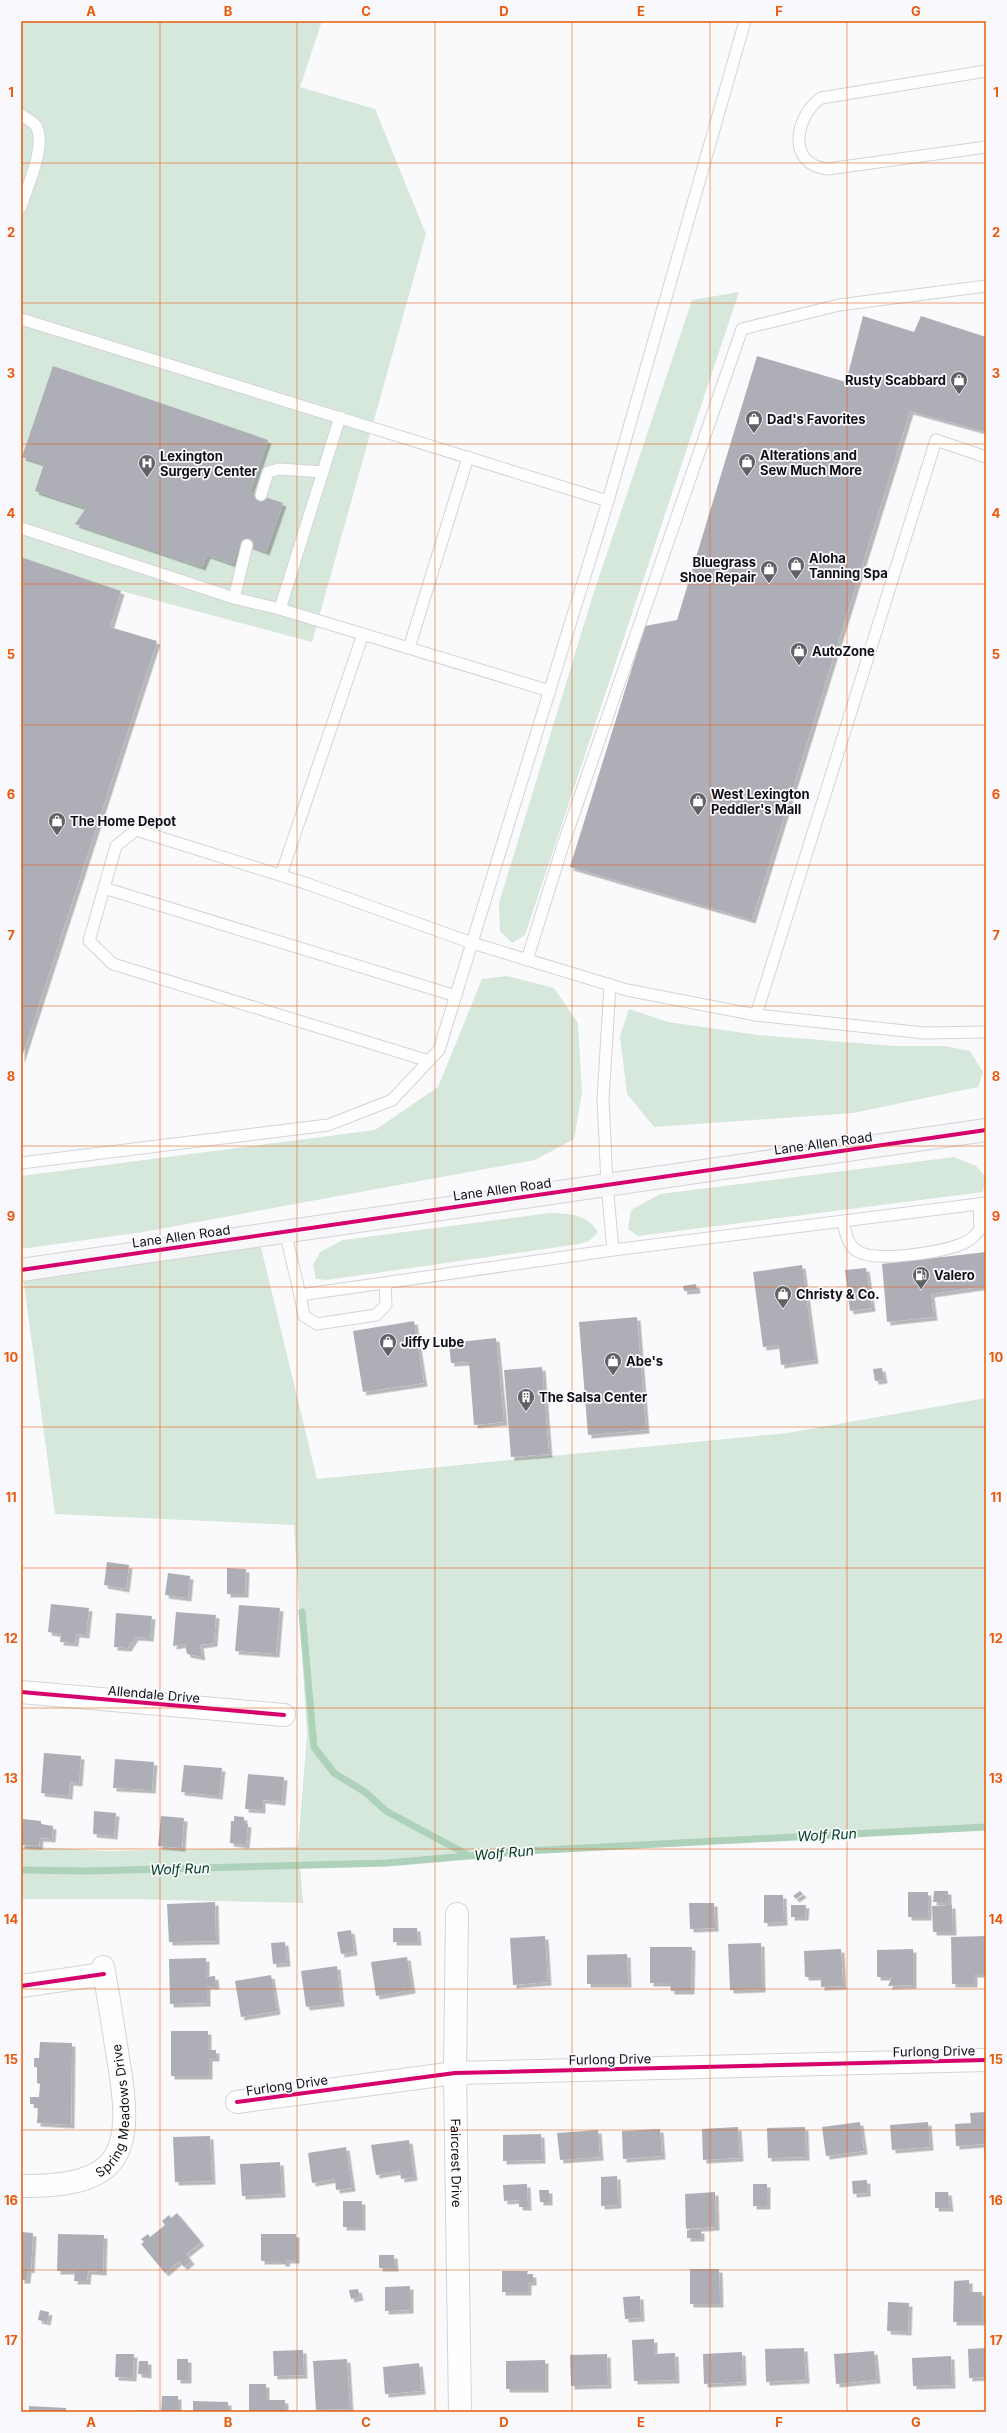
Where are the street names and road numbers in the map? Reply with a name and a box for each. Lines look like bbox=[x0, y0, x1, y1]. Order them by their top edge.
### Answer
street label: Lane Allen Road bbox=[773, 1128, 873, 1158]
street label: Lane Allen Road bbox=[452, 1174, 552, 1204]
street label: Lane Allen Road bbox=[131, 1221, 231, 1251]
street label: Allendale Drive bbox=[107, 1682, 201, 1706]
street label: Furlong Drive bbox=[893, 2042, 975, 2060]
street label: Spring Meadows Drive bbox=[92, 2043, 132, 2180]
street label: Furlong Drive bbox=[569, 2050, 651, 2068]
street label: Furlong Drive bbox=[245, 2071, 329, 2099]
street label: Faircrest Drive bbox=[448, 2118, 465, 2208]

